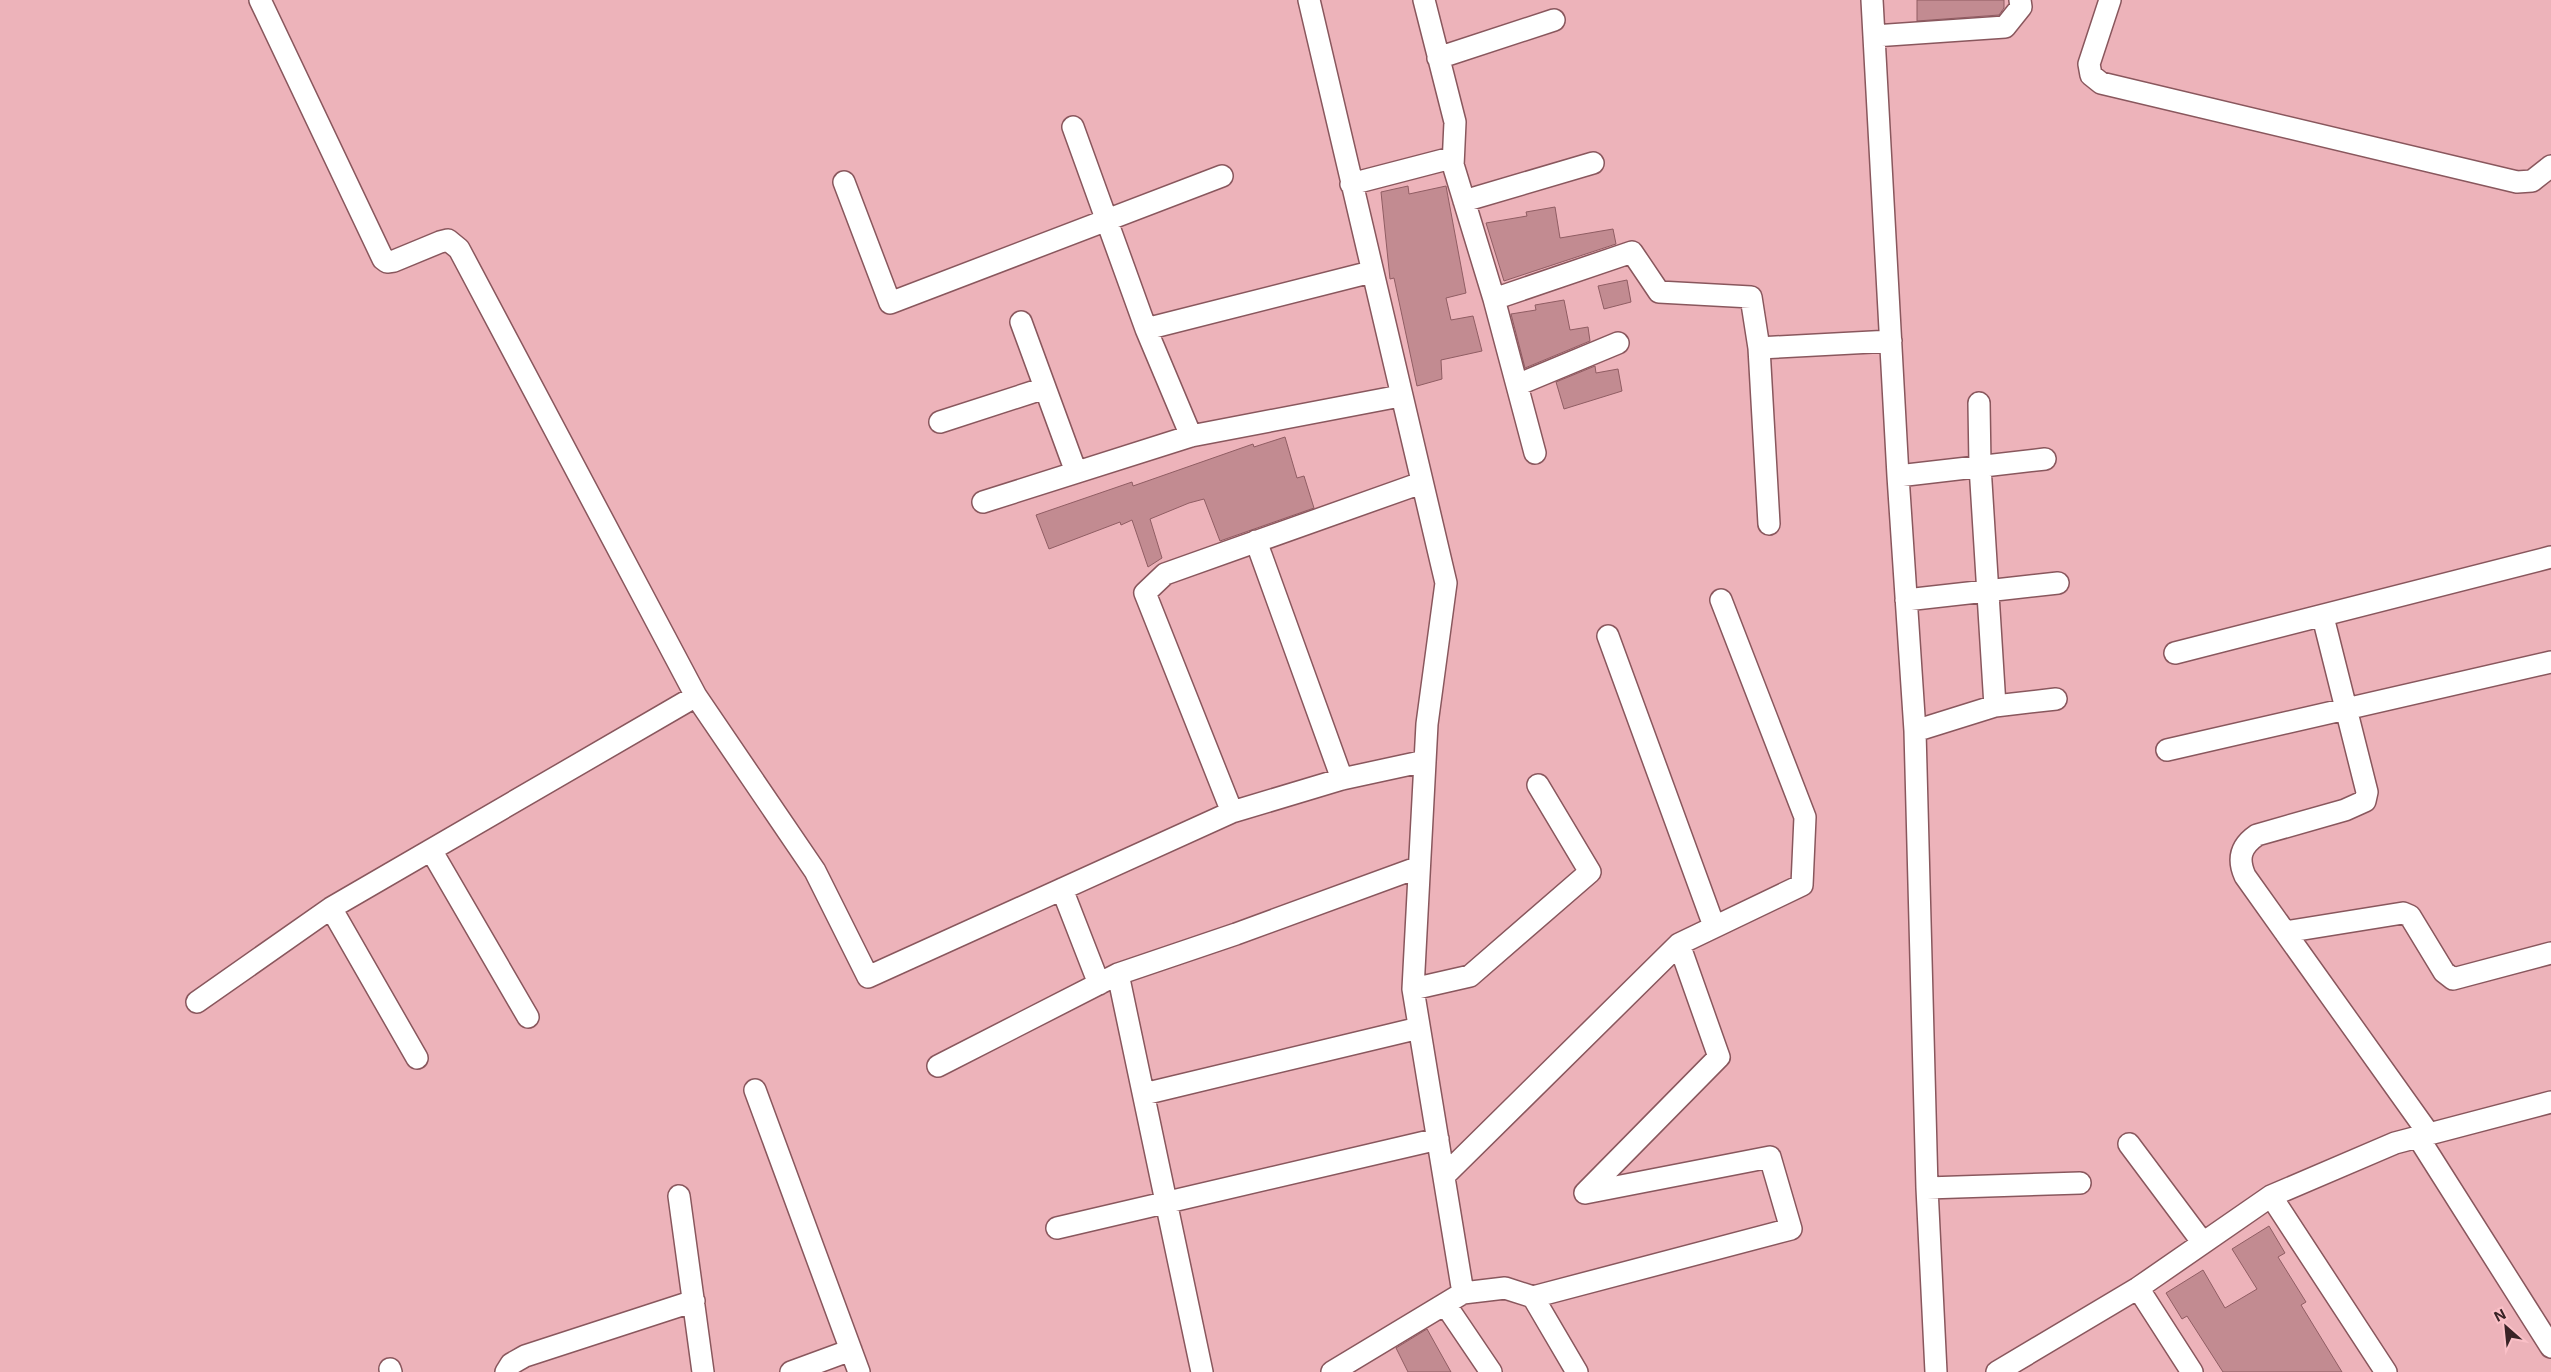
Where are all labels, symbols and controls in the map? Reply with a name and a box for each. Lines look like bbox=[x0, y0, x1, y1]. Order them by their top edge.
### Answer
north arrow bbox=[2481, 1302, 2531, 1352]
text: N bbox=[2491, 1305, 2508, 1325]

